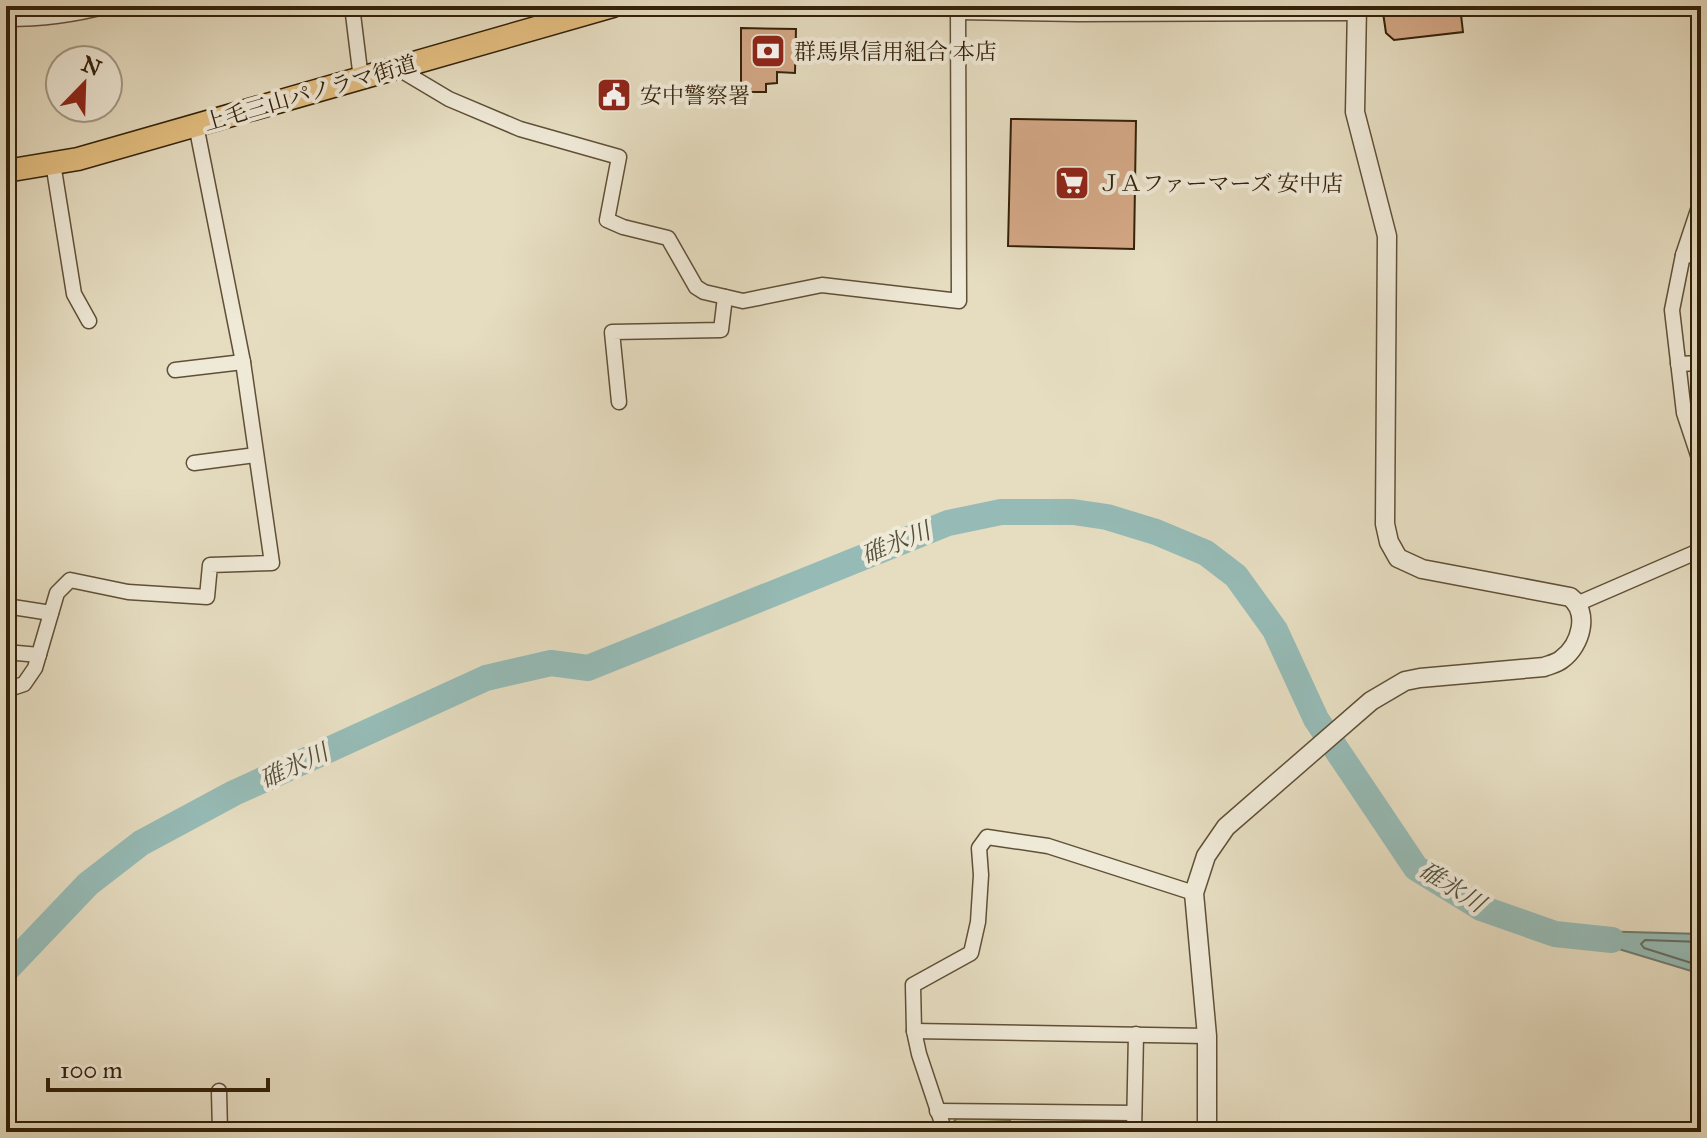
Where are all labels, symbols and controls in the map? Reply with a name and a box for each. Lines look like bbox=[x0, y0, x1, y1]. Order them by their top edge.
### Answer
bank icon: 群馬県信用組合 本店 bbox=[749, 32, 787, 70]
place label: 群馬県信用組合 本店 bbox=[794, 38, 997, 65]
north arrow bbox=[44, 44, 124, 124]
text: N bbox=[78, 50, 106, 82]
street label: 上毛三山パノラマ街道 bbox=[201, 50, 419, 136]
public building icon: 安中警察署 bbox=[595, 76, 633, 114]
place label: 安中警察署 bbox=[640, 82, 750, 109]
supermarket icon: ＪＡファーマーズ 安中店 bbox=[1053, 164, 1091, 202]
place label: ＪＡファーマーズ 安中店 bbox=[1098, 170, 1343, 197]
water label: 碓氷川 bbox=[857, 514, 938, 570]
water label: 碓氷川 bbox=[255, 736, 336, 795]
water label: 碓氷川 bbox=[1414, 855, 1493, 920]
scale bar bbox=[48, 1042, 268, 1092]
text: 100 m bbox=[60, 1055, 123, 1085]

